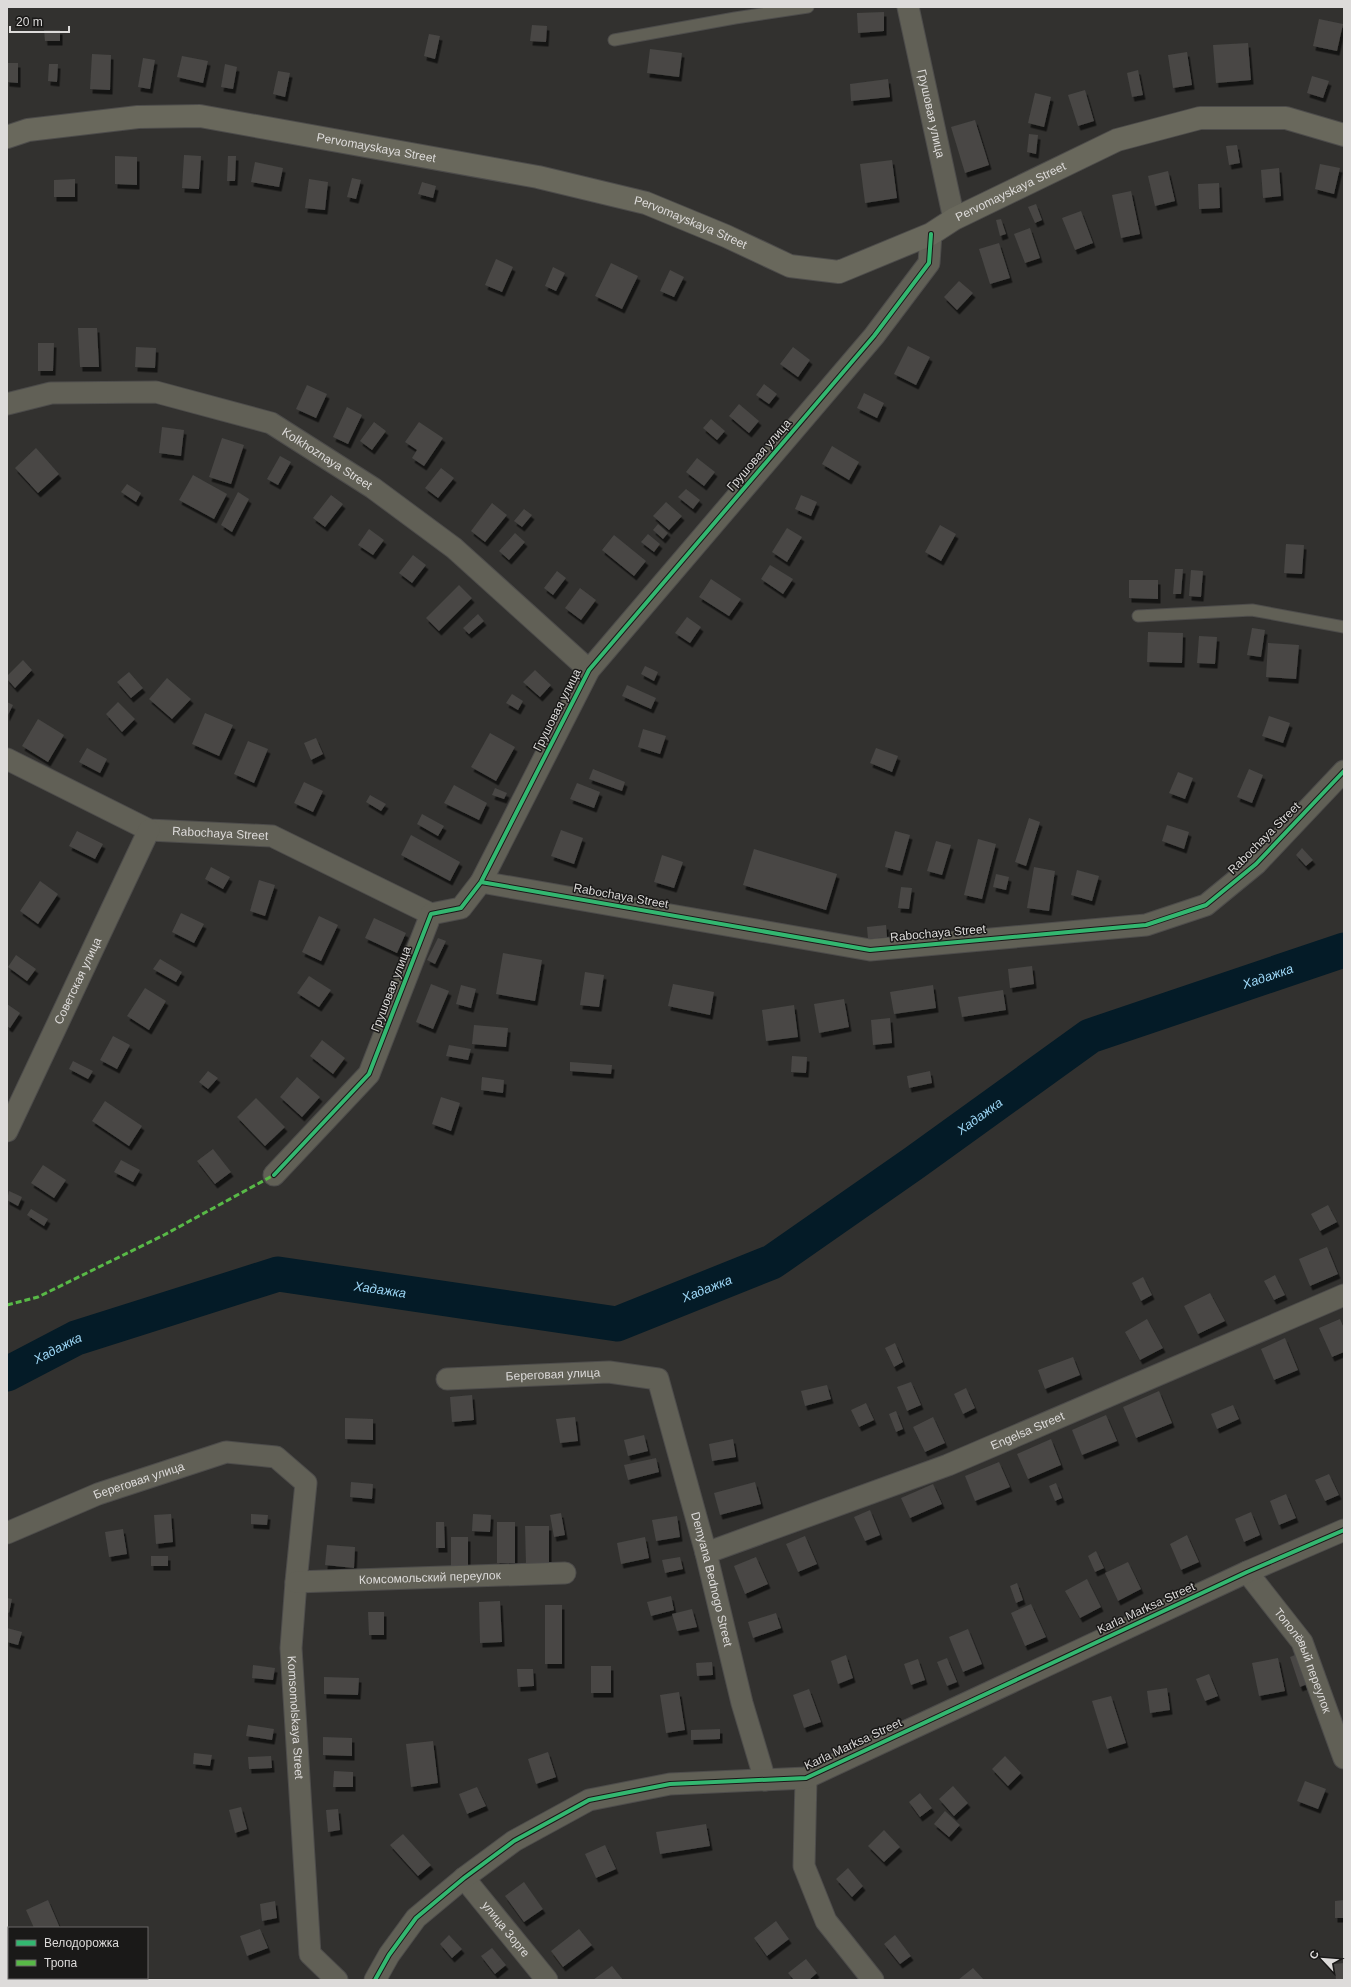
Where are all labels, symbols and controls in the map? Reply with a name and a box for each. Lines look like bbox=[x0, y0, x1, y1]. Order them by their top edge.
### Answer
scale bar bbox=[10, 8, 69, 34]
text: 20 m bbox=[16, 15, 43, 29]
street label: Грушовая улица bbox=[915, 68, 948, 160]
street label: Pervomayskaya Street bbox=[316, 130, 438, 166]
street label: Pervomayskaya Street bbox=[953, 159, 1069, 224]
street label: Pervomayskaya Street bbox=[633, 193, 750, 252]
street label: Грушовая улица bbox=[724, 416, 794, 494]
street label: Kolkhoznaya Street bbox=[279, 425, 375, 493]
street label: Грушовая улица bbox=[530, 666, 584, 753]
street label: Rabochaya Street bbox=[1225, 799, 1303, 877]
street label: Rabochaya Street bbox=[172, 824, 269, 843]
street label: Rabochaya Street bbox=[572, 881, 670, 911]
street label: Rabochaya Street bbox=[890, 922, 987, 944]
street label: Советская улица bbox=[51, 935, 104, 1027]
street label: Грушовая улица bbox=[368, 944, 414, 1034]
water label: Хадажка bbox=[1239, 960, 1295, 992]
water label: Хадажка bbox=[953, 1094, 1005, 1138]
water label: Хадажка bbox=[679, 1271, 734, 1305]
water label: Хадажка bbox=[352, 1278, 407, 1300]
water label: Хадажка bbox=[30, 1329, 84, 1367]
street label: Береговая улица bbox=[505, 1365, 601, 1383]
street label: Engelsa Street bbox=[988, 1409, 1067, 1453]
street label: Береговая улица bbox=[91, 1459, 186, 1502]
street label: Demyana Bednogo Street bbox=[688, 1510, 735, 1649]
street label: Комсомольский переулок bbox=[359, 1568, 502, 1587]
street label: Karla Marksa Street bbox=[1095, 1579, 1198, 1637]
street label: Тополёвый переулок bbox=[1271, 1605, 1334, 1716]
street label: Komsomolskaya Street bbox=[285, 1655, 306, 1780]
street label: Karla Marksa Street bbox=[802, 1715, 905, 1773]
street label: улица Зорге bbox=[479, 1898, 533, 1960]
legend bbox=[8, 1927, 148, 1979]
text: Велодорожка bbox=[44, 1936, 119, 1950]
north arrow bbox=[1303, 1939, 1343, 1979]
text: С bbox=[1307, 1948, 1321, 1961]
text: Тропа bbox=[44, 1956, 78, 1970]

